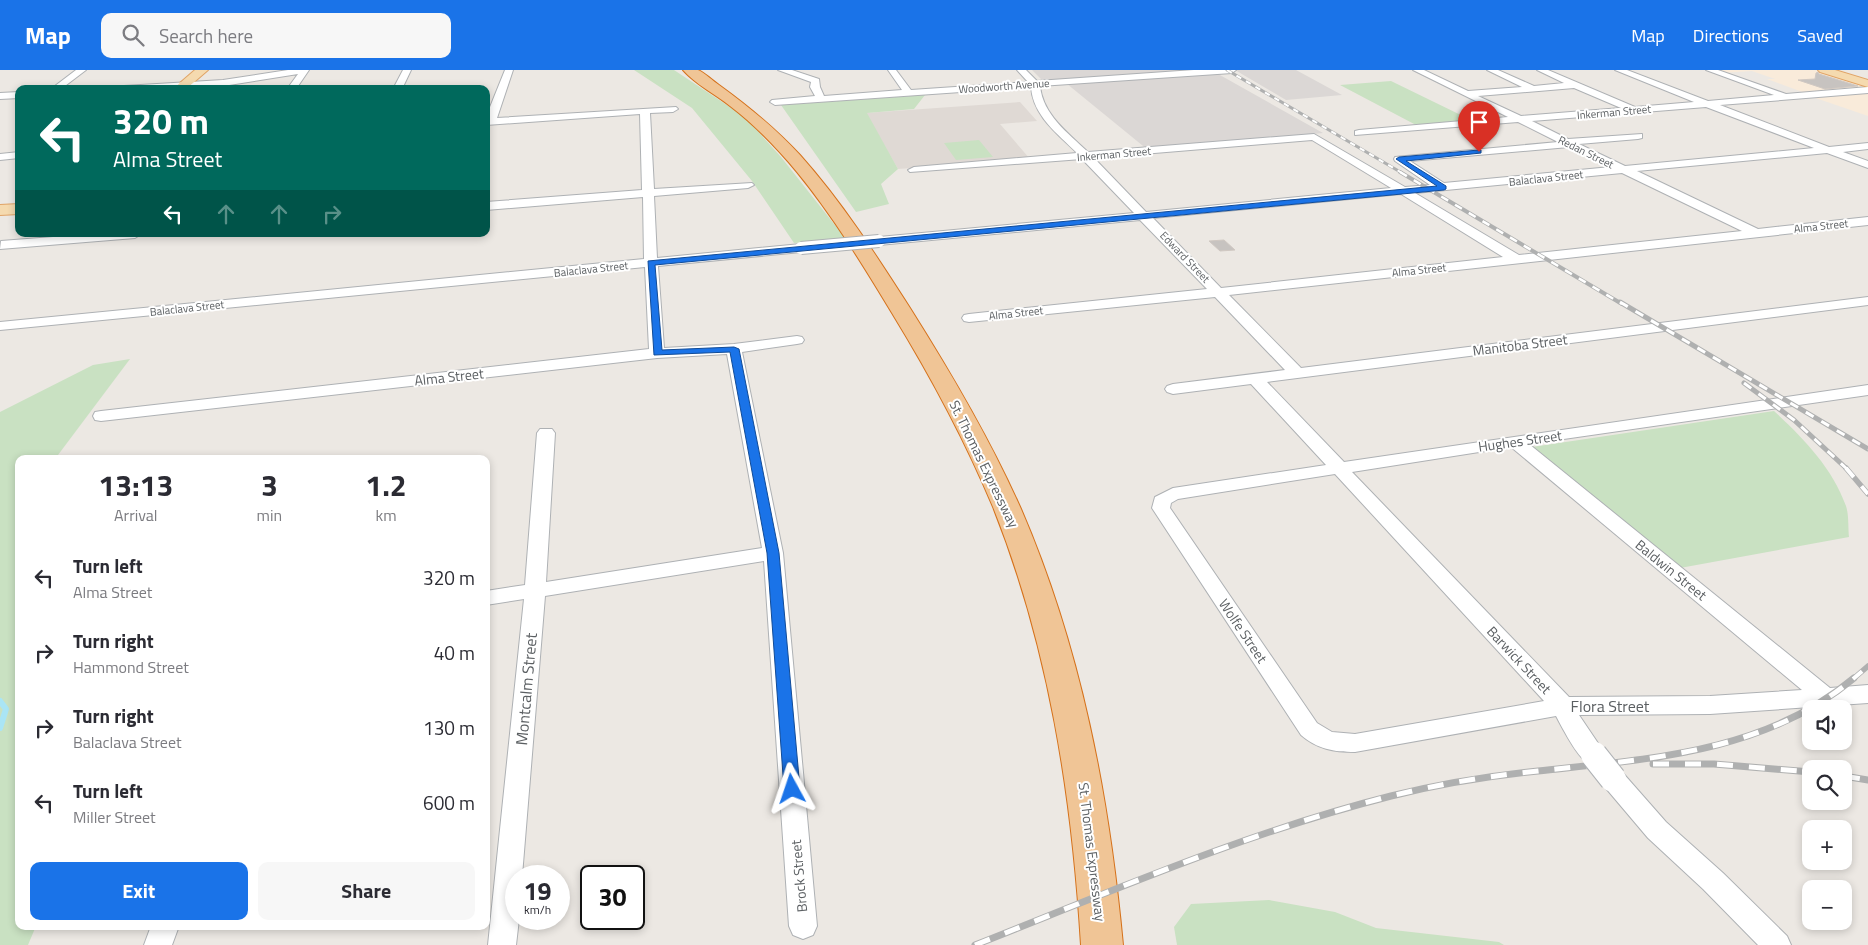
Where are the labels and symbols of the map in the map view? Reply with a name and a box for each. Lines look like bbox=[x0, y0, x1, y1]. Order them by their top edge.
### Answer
street label: Woodworth Avenue bbox=[958, 75, 1051, 97]
pin bbox=[1458, 101, 1500, 152]
street label: Inkerman Street bbox=[1576, 101, 1652, 123]
street label: Redan Street bbox=[1555, 132, 1617, 172]
street label: Inkerman Street bbox=[1076, 143, 1152, 165]
street label: Balaclava Street bbox=[1508, 166, 1584, 190]
street label: Alma Street bbox=[1793, 215, 1849, 237]
street label: Edward Street bbox=[1156, 228, 1214, 286]
street label: Balaclava Street bbox=[553, 257, 629, 281]
street label: Alma Street bbox=[1391, 259, 1447, 281]
street label: Balaclava Street bbox=[149, 296, 225, 320]
street label: Alma Street bbox=[988, 302, 1044, 324]
street label: Manitoba Street bbox=[1471, 328, 1569, 361]
street label: Alma Street bbox=[413, 362, 485, 391]
street label: St. Thomas Expressway bbox=[944, 396, 1025, 531]
street label: Hughes Street bbox=[1477, 424, 1563, 457]
street label: Baldwin Street bbox=[1631, 534, 1712, 605]
street label: Wolfe Street bbox=[1214, 594, 1273, 667]
street label: Barwick Street bbox=[1482, 621, 1556, 698]
street label: Montcalm Street bbox=[509, 631, 543, 746]
street label: Flora Street bbox=[1571, 694, 1650, 718]
position arrow bbox=[765, 762, 817, 814]
street label: St. Thomas Expressway bbox=[1074, 781, 1111, 923]
street label: Brock Street bbox=[785, 839, 812, 913]
speed limit sign: 30 bbox=[580, 865, 645, 930]

